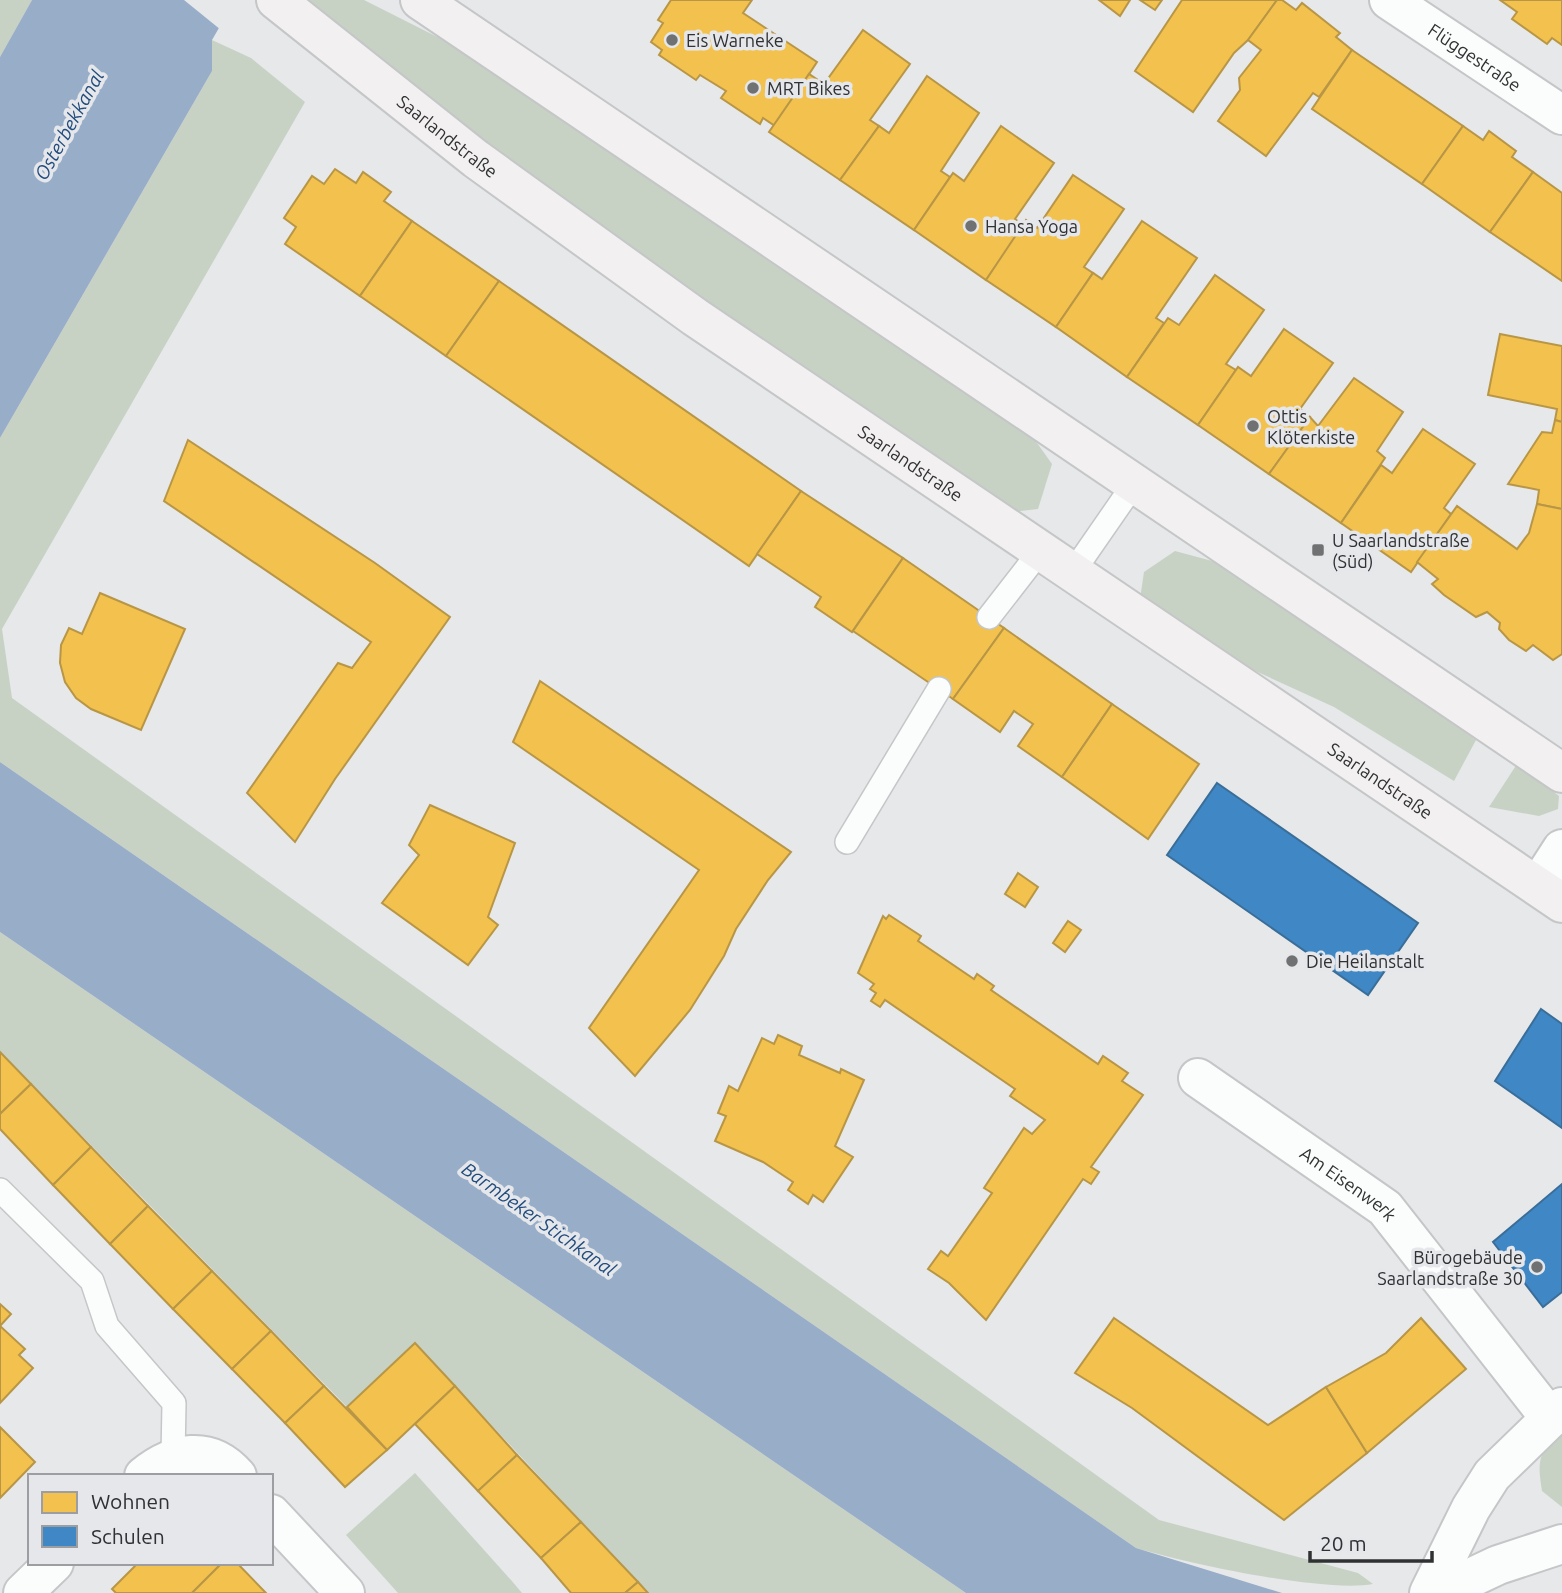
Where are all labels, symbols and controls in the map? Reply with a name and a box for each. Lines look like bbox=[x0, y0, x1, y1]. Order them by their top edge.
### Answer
street label: Flüggestraße bbox=[1425, 19, 1525, 95]
place label: Eis Warneke bbox=[686, 30, 784, 50]
marker: Eis Warneke bbox=[664, 32, 680, 48]
water label: Osterbekkanal bbox=[30, 66, 109, 184]
place label: MRT Bikes bbox=[767, 78, 851, 98]
marker: MRT Bikes bbox=[745, 80, 761, 96]
street label: Saarlandstraße bbox=[394, 91, 501, 181]
place label: Hansa Yoga bbox=[985, 216, 1078, 236]
marker: Hansa Yoga bbox=[963, 218, 979, 234]
place label: Ottis Klöterkiste bbox=[1267, 406, 1355, 447]
marker: Ottis Klöterkiste bbox=[1245, 418, 1261, 434]
street label: Saarlandstraße bbox=[855, 421, 967, 505]
place label: U Saarlandstraße (Süd) bbox=[1332, 530, 1470, 572]
marker: U Saarlandstraße (Süd) bbox=[1310, 542, 1326, 558]
street label: Saarlandstraße bbox=[1325, 738, 1436, 823]
place label: Die Heilanstalt bbox=[1306, 951, 1424, 971]
marker: Die Heilanstalt bbox=[1284, 953, 1300, 969]
street label: Am Eisenwerk bbox=[1297, 1142, 1401, 1224]
water label: Barmbeker Stichkanal bbox=[458, 1158, 621, 1281]
place label: Bürogebäude Saarlandstraße 30 bbox=[1377, 1247, 1523, 1288]
marker: Bürogebäude Saarlandstraße 30 bbox=[1529, 1259, 1545, 1275]
legend bbox=[28, 1474, 273, 1565]
text: Wohnen bbox=[91, 1489, 170, 1513]
scale bar bbox=[1310, 1520, 1432, 1564]
text: Schulen bbox=[91, 1524, 165, 1548]
text: 20 m bbox=[1320, 1531, 1367, 1555]

